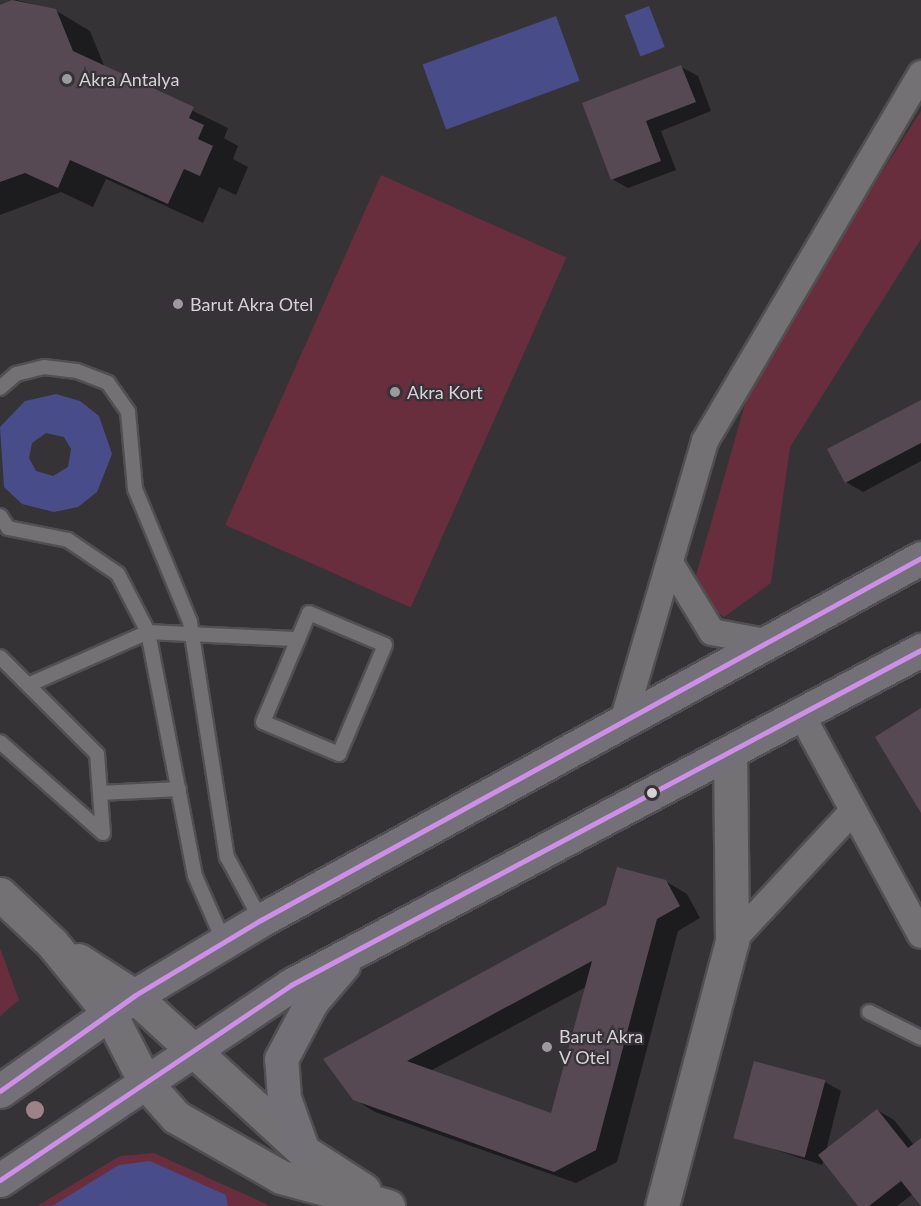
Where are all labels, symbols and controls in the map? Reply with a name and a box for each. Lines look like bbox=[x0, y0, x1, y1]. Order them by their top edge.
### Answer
place label: Akra Antalya bbox=[79, 68, 180, 90]
marker: Akra Antalya bbox=[60, 72, 74, 86]
place label: Barut Akra Otel bbox=[190, 293, 314, 315]
marker: Barut Akra Otel bbox=[171, 297, 185, 311]
place label: Akra Kort bbox=[407, 381, 483, 403]
marker: Akra Kort bbox=[388, 385, 402, 399]
unlabelled marker bbox=[646, 787, 658, 799]
place label: Barut Akra V Otel bbox=[559, 1026, 644, 1068]
marker: Barut Akra V Otel bbox=[540, 1040, 554, 1054]

